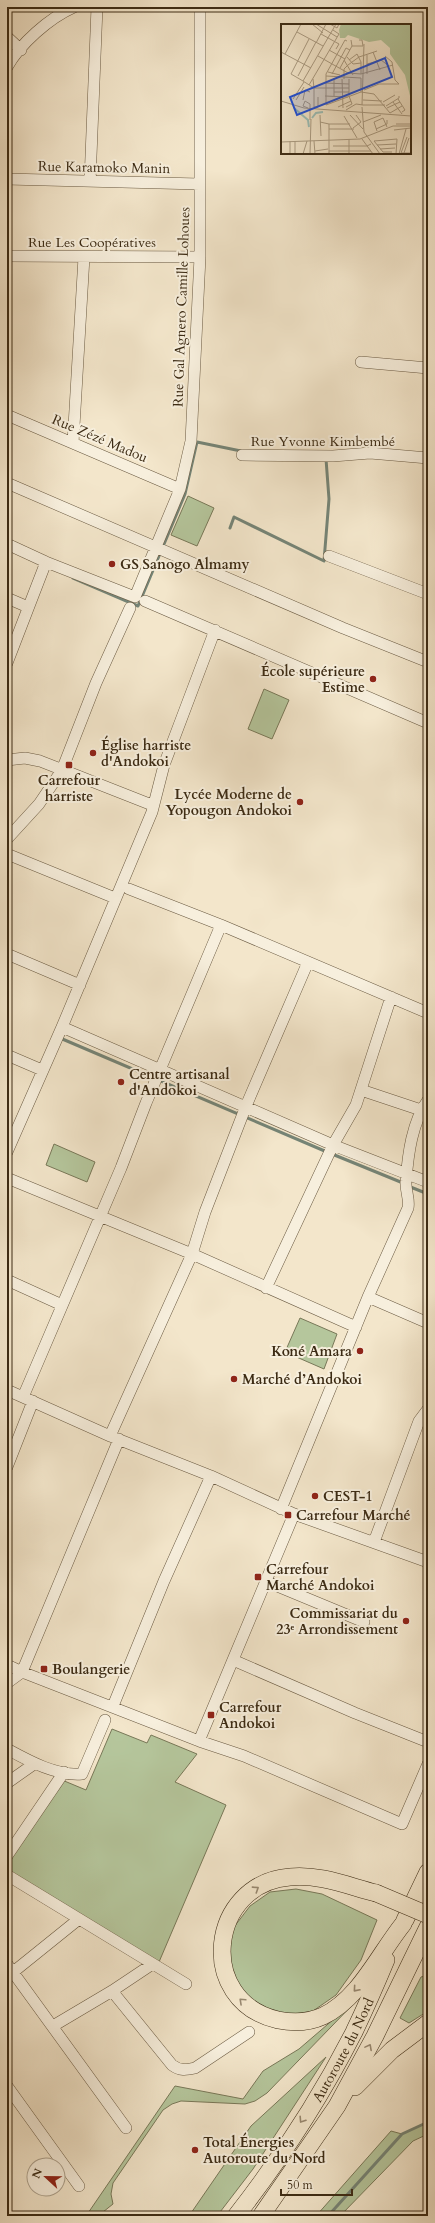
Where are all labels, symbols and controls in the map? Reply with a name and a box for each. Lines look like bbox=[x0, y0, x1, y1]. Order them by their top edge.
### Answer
inset map bbox=[281, 24, 411, 154]
street label: Rue Karamoko Manin bbox=[38, 157, 170, 178]
street label: Rue Gal Agnero Camille Lohoues bbox=[169, 206, 194, 407]
street label: Rue Les Coopératives bbox=[28, 233, 156, 252]
street label: Rue Zézé Madou bbox=[49, 410, 151, 467]
street label: Rue Yvonne Kimbembé bbox=[251, 432, 395, 451]
place label: GS Sanogo Almamy bbox=[120, 555, 250, 574]
marker: GS Sanogo Almamy bbox=[107, 559, 117, 569]
place label: École supérieure Estime bbox=[261, 661, 365, 697]
marker: École supérieure Estime bbox=[368, 674, 378, 684]
place label: Église harriste d'Andokoi bbox=[101, 735, 191, 771]
marker: Église harriste d'Andokoi bbox=[88, 748, 98, 758]
marker: Carrefour harriste bbox=[64, 760, 74, 770]
place label: Carrefour harriste bbox=[38, 771, 101, 806]
place label: Lycée Moderne de Yopougon Andokoi bbox=[166, 785, 293, 820]
marker: Lycée Moderne de Yopougon Andokoi bbox=[295, 797, 305, 807]
place label: Centre artisanal d'Andokoi bbox=[129, 1065, 230, 1100]
marker: Centre artisanal d'Andokoi bbox=[116, 1077, 126, 1087]
place label: Koné Amara bbox=[271, 1342, 352, 1361]
marker: Koné Amara bbox=[355, 1346, 365, 1356]
place label: Marché d’Andokoi bbox=[242, 1370, 363, 1389]
marker: Marché d’Andokoi bbox=[229, 1374, 239, 1384]
place label: CEST-1 bbox=[323, 1487, 373, 1506]
marker: CEST-1 bbox=[310, 1491, 320, 1501]
place label: Carrefour Marché bbox=[296, 1506, 411, 1525]
marker: Carrefour Marché bbox=[283, 1510, 293, 1520]
place label: Carrefour Marché Andokoi bbox=[266, 1560, 375, 1595]
marker: Carrefour Marché Andokoi bbox=[253, 1572, 263, 1582]
place label: Commissariat du 23ᵉ Arrondissement bbox=[276, 1604, 398, 1639]
marker: Commissariat du 23ᵉ Arrondissement bbox=[401, 1616, 411, 1626]
place label: Boulangerie bbox=[52, 1660, 130, 1679]
marker: Boulangerie bbox=[39, 1664, 49, 1674]
place label: Carrefour Andokoi bbox=[219, 1698, 282, 1733]
marker: Carrefour Andokoi bbox=[206, 1710, 216, 1720]
one-way arrow bbox=[252, 1886, 259, 1894]
one-way arrow bbox=[353, 1984, 360, 1992]
street label: Autoroute du Nord bbox=[308, 1994, 379, 2106]
one-way arrow bbox=[239, 1998, 247, 2005]
one-way arrow bbox=[365, 2044, 372, 2051]
one-way arrow bbox=[299, 2116, 307, 2123]
place label: Total Énergies Autoroute du Nord bbox=[203, 2132, 326, 2168]
marker: Total Énergies Autoroute du Nord bbox=[190, 2145, 200, 2155]
north arrow bbox=[26, 2157, 66, 2197]
text: N bbox=[28, 2166, 46, 2181]
scale bar bbox=[281, 2171, 352, 2197]
text: 50 m bbox=[287, 2177, 314, 2193]

